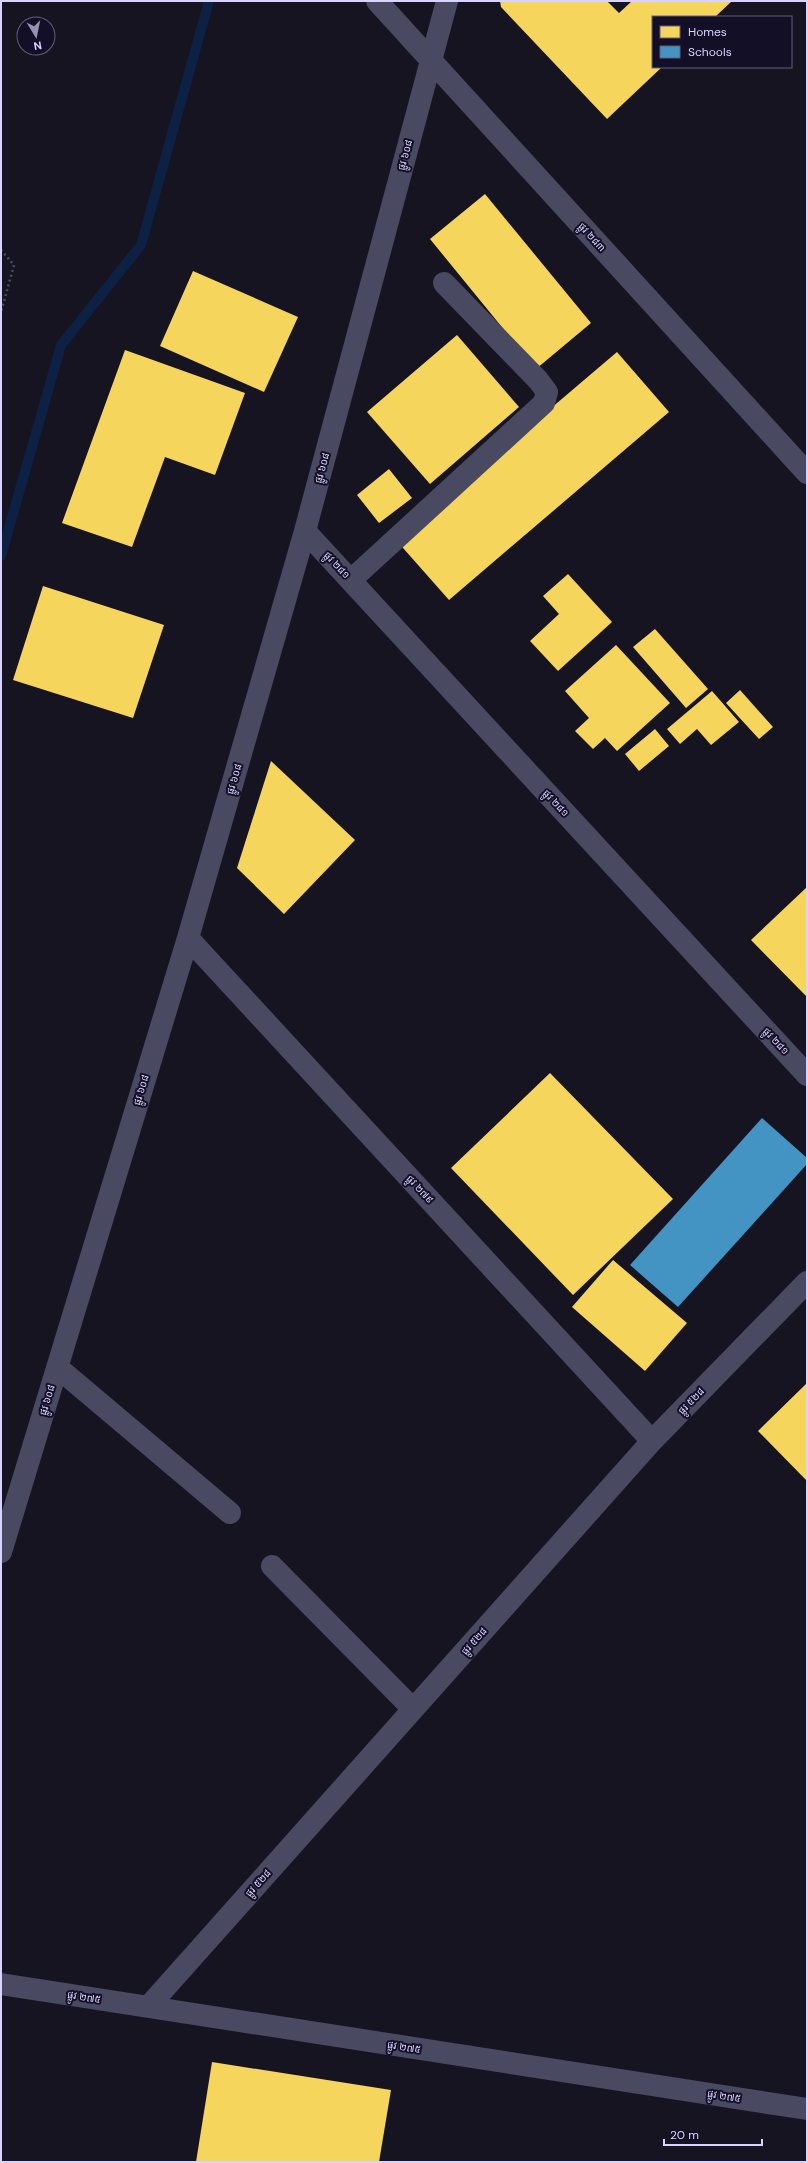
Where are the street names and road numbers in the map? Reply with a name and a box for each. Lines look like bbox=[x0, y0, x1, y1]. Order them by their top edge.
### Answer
street label: ផ្លូវ ៦០៨ bbox=[395, 138, 418, 173]
street label: ផ្លូវ ២៨៣ bbox=[573, 220, 608, 256]
street label: ផ្លូវ ៦០៨ bbox=[312, 451, 335, 486]
street label: ផ្លូវ ២៨១ bbox=[319, 549, 353, 583]
street label: ផ្លូវ ៦០៨ bbox=[223, 762, 247, 797]
street label: ផ្លូវ ២៨១ bbox=[538, 787, 572, 821]
street label: ផ្លូវ ២៨១ bbox=[758, 1025, 792, 1059]
street label: ផ្លូវ ៦០៨ bbox=[130, 1073, 155, 1108]
street label: ផ្លូវ ២៧៩ bbox=[402, 1172, 436, 1208]
street label: ផ្លូវ ៦០៨ bbox=[36, 1383, 61, 1418]
street label: ផ្លូវ ៥២៨ bbox=[675, 1385, 709, 1419]
street label: ផ្លូវ ៥២៨ bbox=[458, 1625, 492, 1659]
street label: ផ្លូវ ៥២៨ bbox=[242, 1867, 276, 1901]
street label: ផ្លូវ ២៧៥ bbox=[66, 1988, 102, 2009]
street label: ផ្លូវ ២៧៥ bbox=[386, 2038, 422, 2059]
street label: ផ្លូវ ២៧៥ bbox=[706, 2087, 742, 2108]

